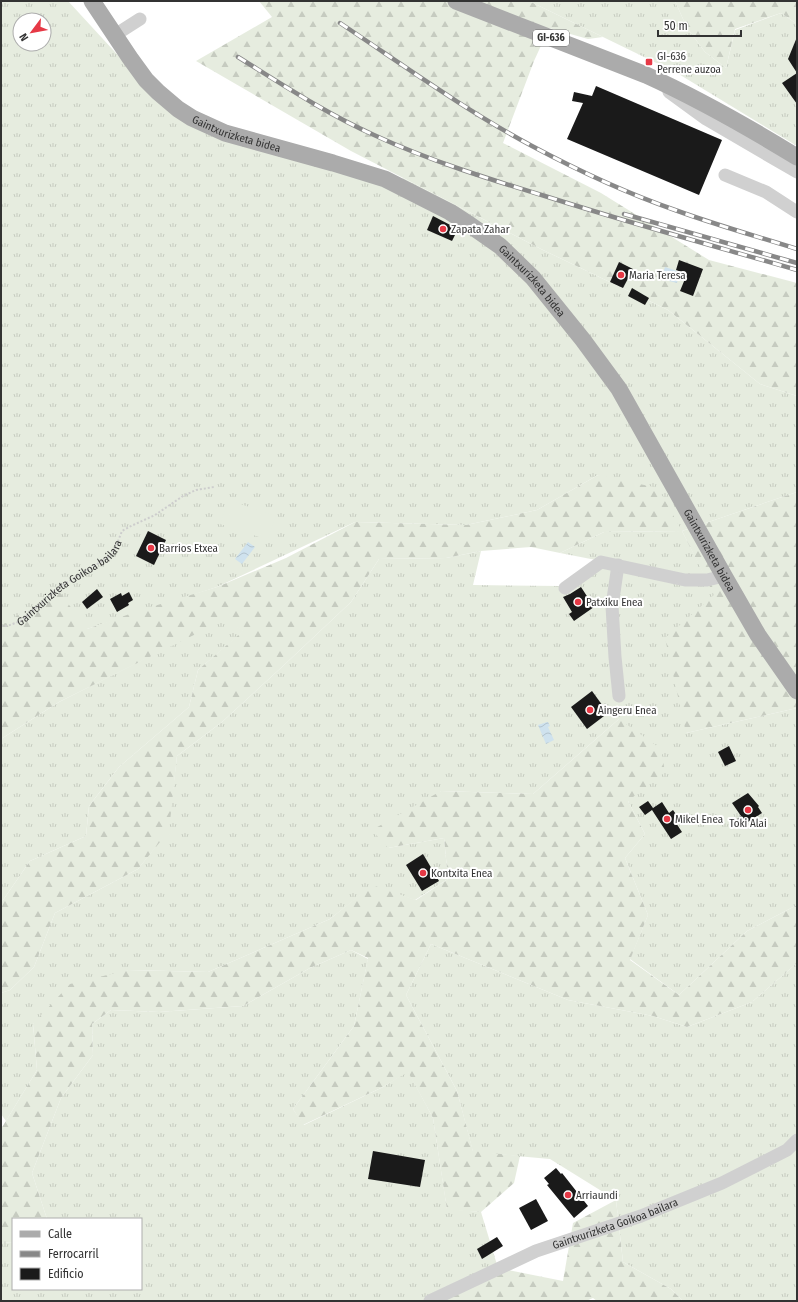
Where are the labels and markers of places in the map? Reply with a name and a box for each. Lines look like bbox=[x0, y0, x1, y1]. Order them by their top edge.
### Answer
place label: GI-636 Perrene auzoa bbox=[657, 50, 721, 76]
marker: GI-636 Perrene auzoa bbox=[644, 57, 654, 67]
place label: Zapata Zahar bbox=[451, 223, 510, 236]
marker: Zapata Zahar bbox=[438, 224, 448, 234]
place label: Maria Teresa bbox=[629, 269, 686, 282]
marker: Maria Teresa bbox=[616, 270, 626, 280]
place label: Barrios Etxea bbox=[159, 542, 218, 555]
marker: Barrios Etxea bbox=[146, 543, 156, 553]
place label: Patxiku Enea bbox=[586, 596, 643, 609]
marker: Patxiku Enea bbox=[573, 597, 583, 607]
place label: Aingeru Enea bbox=[598, 704, 657, 717]
marker: Aingeru Enea bbox=[585, 705, 595, 715]
marker: Toki Alai bbox=[743, 805, 753, 815]
place label: Mikel Enea bbox=[675, 813, 723, 826]
marker: Mikel Enea bbox=[662, 814, 672, 824]
place label: Toki Alai bbox=[729, 817, 767, 830]
place label: Kontxita Enea bbox=[431, 867, 493, 880]
marker: Kontxita Enea bbox=[418, 868, 428, 878]
place label: Arriaundi bbox=[576, 1189, 618, 1202]
marker: Arriaundi bbox=[563, 1190, 573, 1200]

